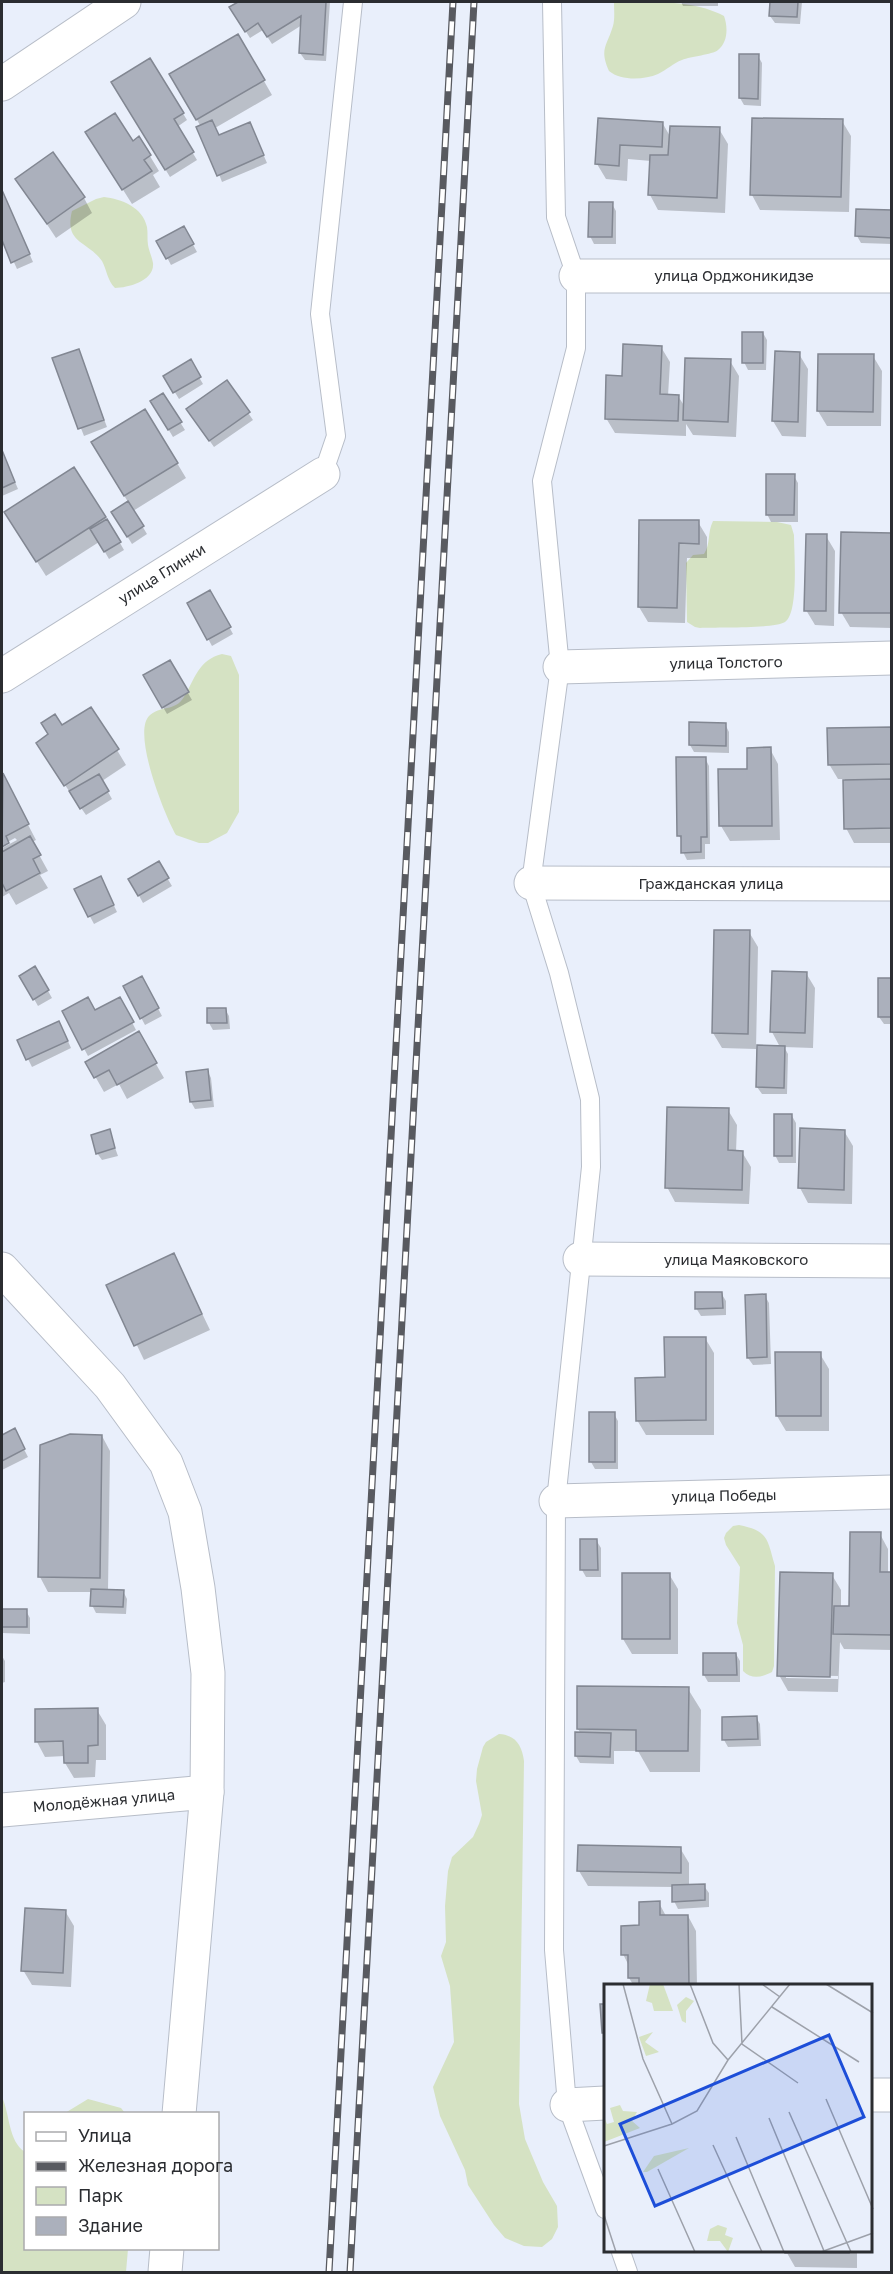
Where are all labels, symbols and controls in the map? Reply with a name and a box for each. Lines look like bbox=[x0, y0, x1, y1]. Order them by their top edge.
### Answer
street label: улица Орджоникидзе bbox=[654, 266, 814, 284]
street label: улица Глинки bbox=[115, 539, 208, 607]
street label: улица Толстого bbox=[669, 652, 783, 672]
street label: Гражданская улица bbox=[639, 874, 783, 892]
street label: улица Маяковского bbox=[664, 1250, 808, 1268]
street label: улица Победы bbox=[671, 1485, 777, 1505]
street label: Молодёжная улица bbox=[32, 1785, 176, 1815]
inset map bbox=[604, 1984, 872, 2253]
legend bbox=[24, 2112, 219, 2250]
text: Улица bbox=[78, 2124, 132, 2146]
text: Железная дорога bbox=[78, 2154, 233, 2176]
text: Парк bbox=[78, 2184, 123, 2206]
text: Здание bbox=[78, 2214, 143, 2236]

